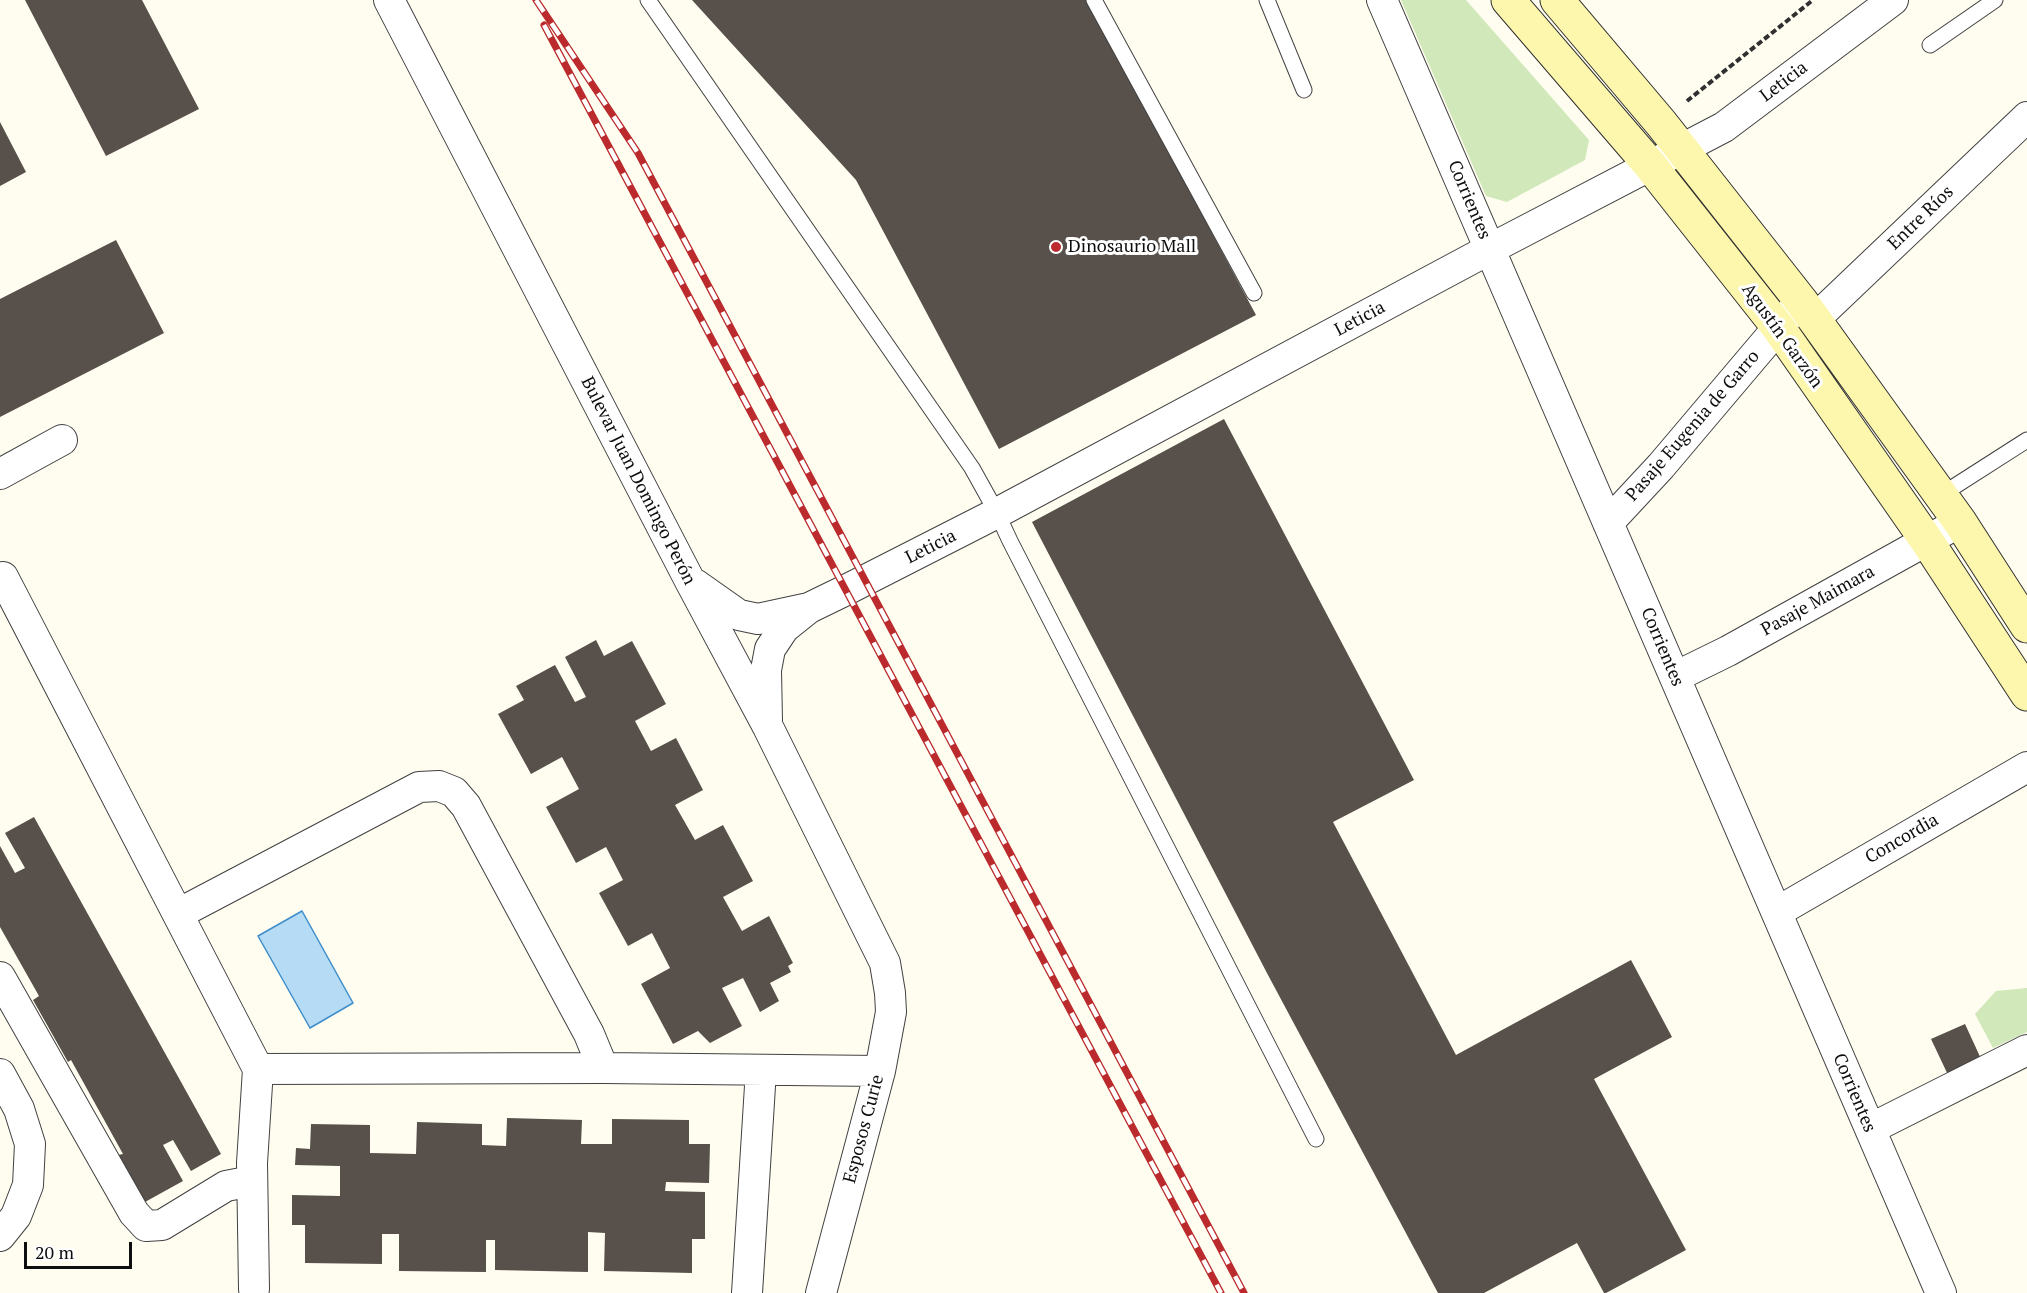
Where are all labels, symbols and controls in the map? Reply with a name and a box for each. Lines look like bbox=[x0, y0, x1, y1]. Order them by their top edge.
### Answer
street label: Leticia bbox=[1756, 57, 1812, 107]
street label: Corrientes bbox=[1443, 157, 1495, 243]
street label: Entre Ríos bbox=[1884, 181, 1958, 255]
place label: Dinosaurio Mall bbox=[1068, 236, 1196, 258]
marker: Dinosaurio Mall bbox=[1049, 240, 1063, 254]
street label: Agustín Garzón bbox=[1737, 279, 1827, 393]
street label: Leticia bbox=[1331, 297, 1389, 341]
street label: Pasaje Eugenia de Garro bbox=[1622, 346, 1764, 506]
street label: Bulevar Juan Domingo Perón bbox=[576, 373, 700, 589]
street label: Leticia bbox=[902, 525, 960, 569]
street label: Pasaje Maimara bbox=[1758, 561, 1878, 641]
street label: Corrientes bbox=[1636, 604, 1688, 690]
street label: Concordia bbox=[1861, 809, 1943, 869]
street label: Corrientes bbox=[1828, 1050, 1880, 1136]
street label: Esposos Curie bbox=[839, 1072, 889, 1186]
scale bar bbox=[27, 1230, 135, 1268]
text: 20 m bbox=[35, 1240, 74, 1264]

